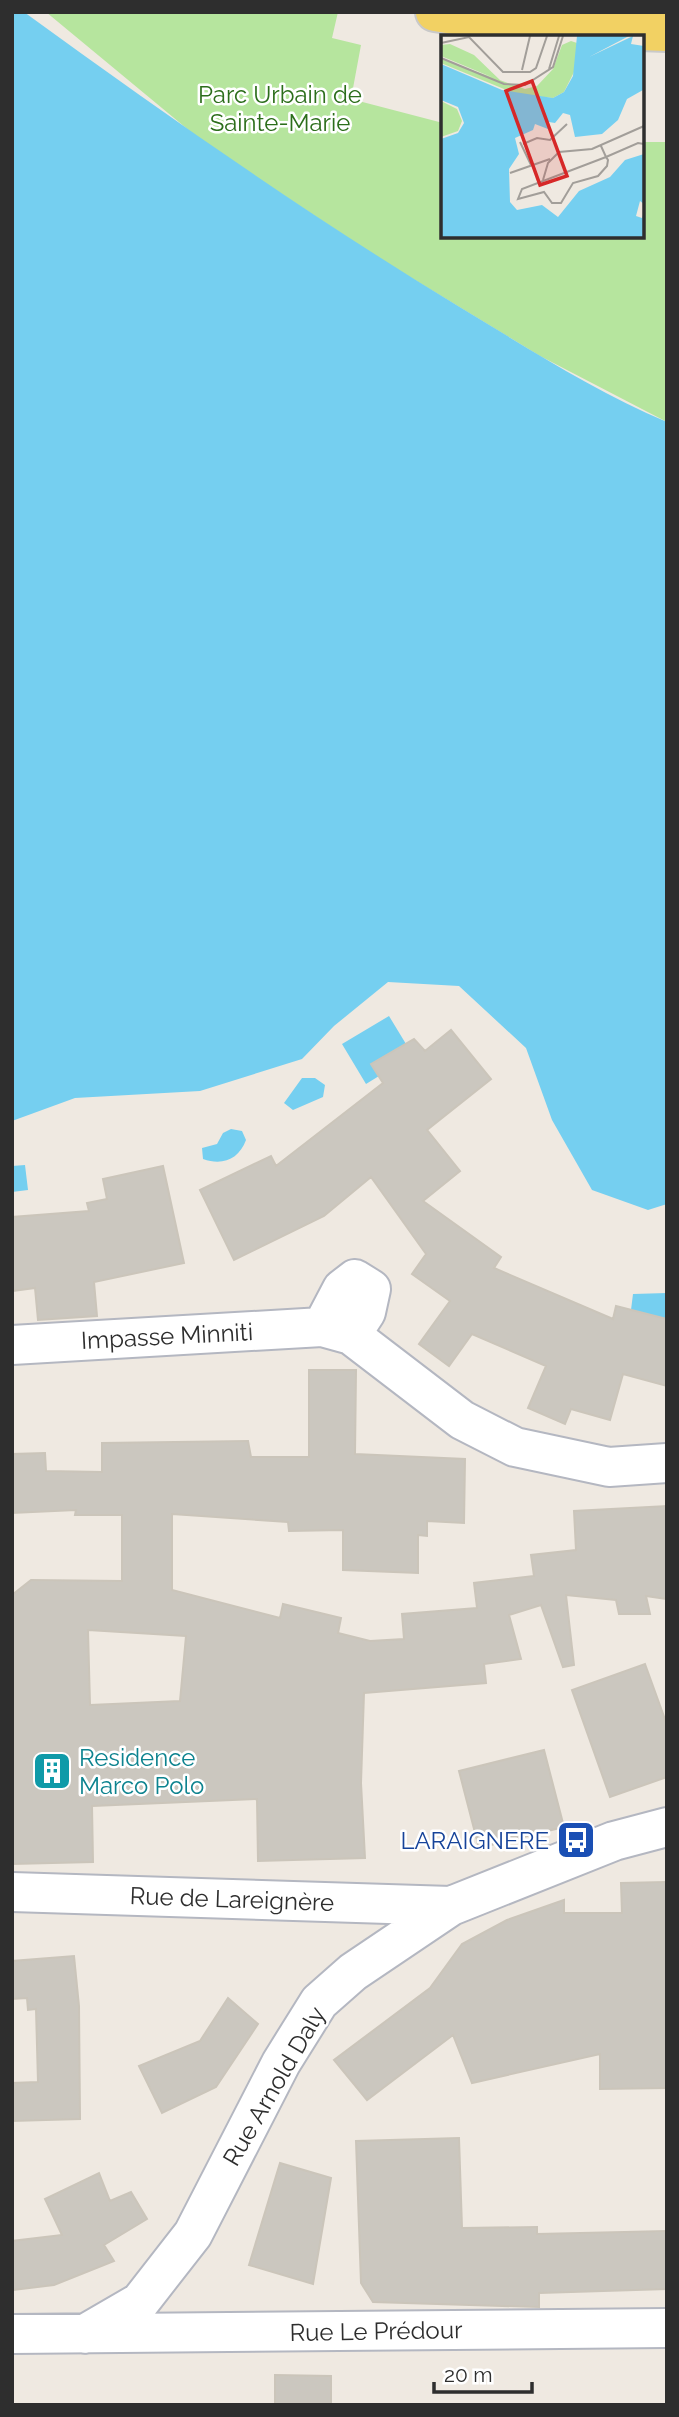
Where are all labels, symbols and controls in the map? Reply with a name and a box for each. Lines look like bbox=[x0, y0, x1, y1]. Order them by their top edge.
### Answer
inset map bbox=[441, 35, 644, 238]
park label: Parc Urbain de Sainte-Marie bbox=[198, 80, 362, 137]
street label: Impasse Minniti bbox=[80, 1317, 254, 1355]
place label: Residence Marco Polo bbox=[79, 1743, 204, 1800]
building icon: Residence Marco Polo bbox=[31, 1750, 73, 1792]
bus stop icon: LARAIGNERE bbox=[555, 1819, 597, 1861]
place label: LARAIGNERE bbox=[400, 1826, 549, 1855]
street label: Rue de Lareignère bbox=[129, 1881, 335, 1917]
street label: Rue Arnold Daly bbox=[217, 2001, 331, 2171]
street label: Rue Le Prédour bbox=[289, 2315, 463, 2347]
scale bar bbox=[434, 2350, 532, 2394]
text: 20 m bbox=[444, 2362, 492, 2387]

